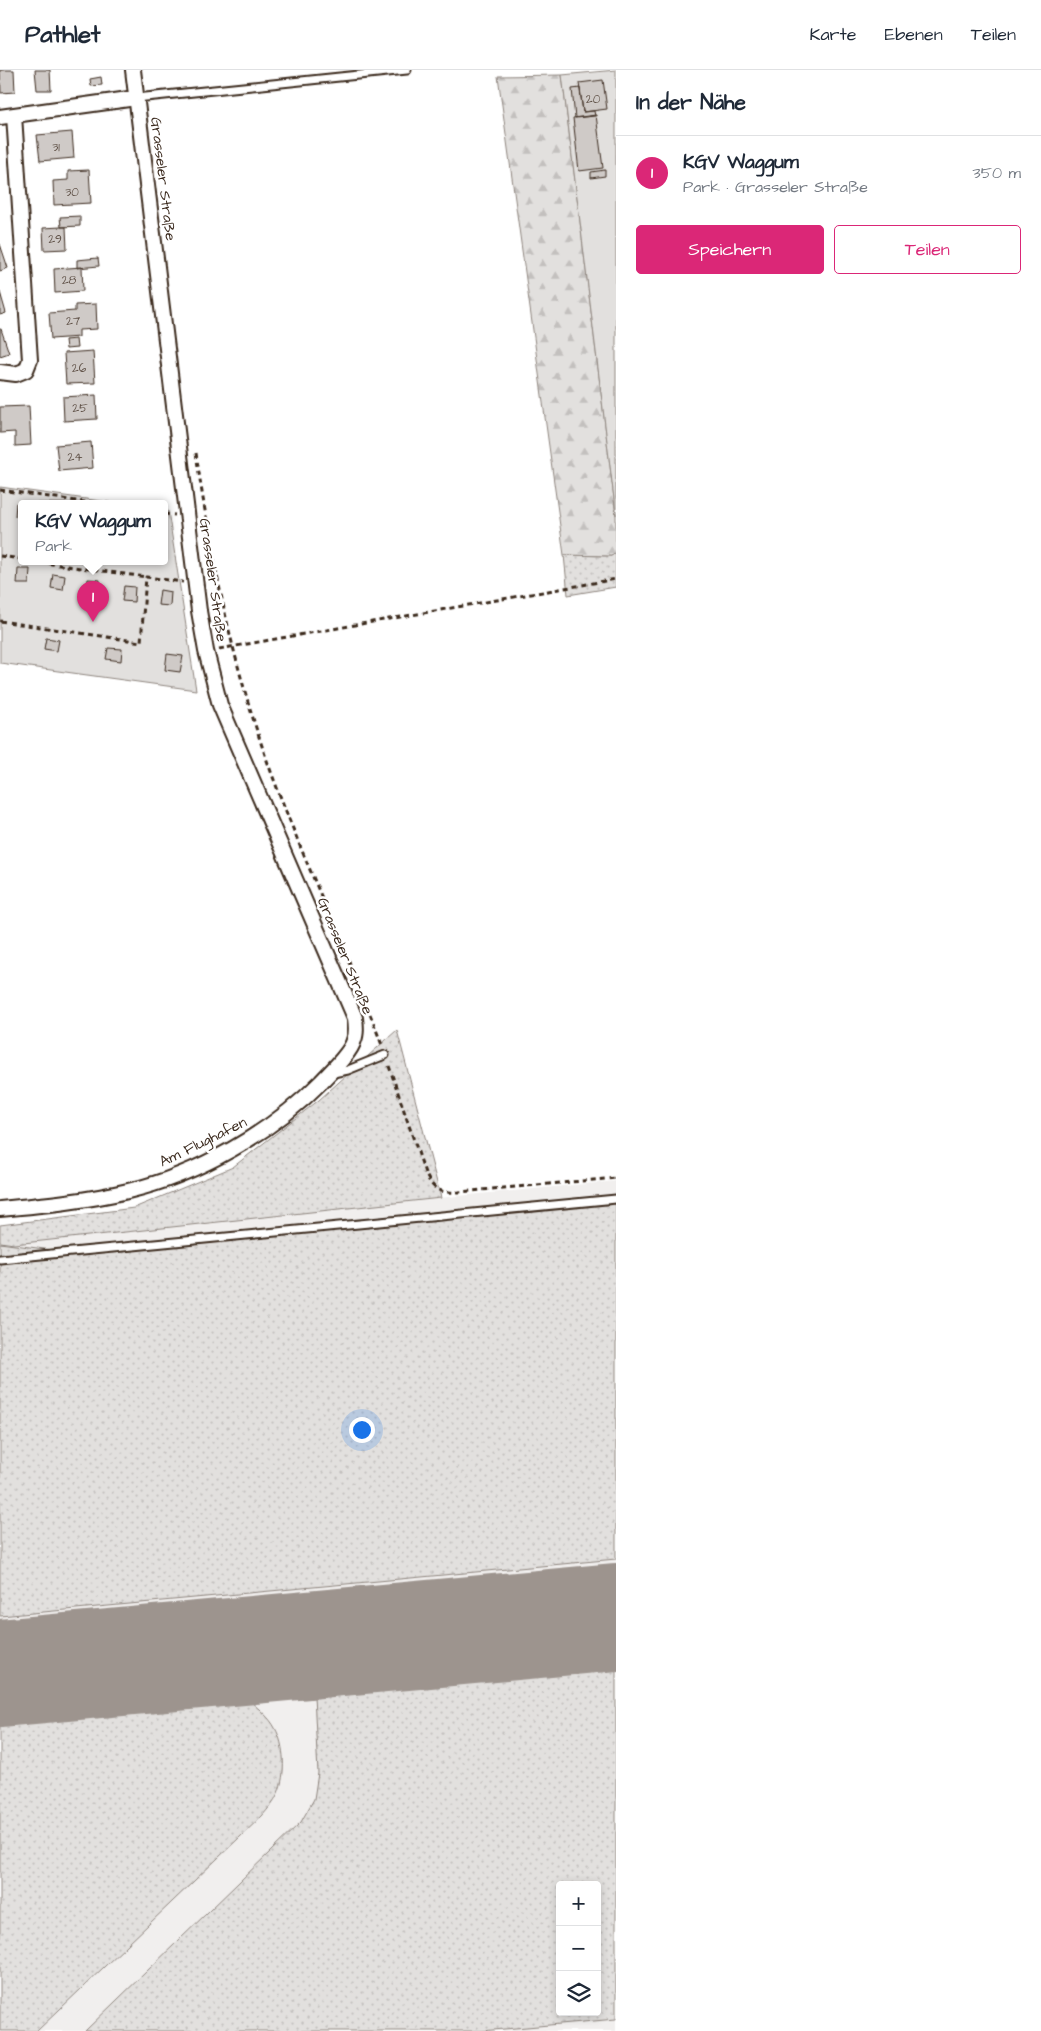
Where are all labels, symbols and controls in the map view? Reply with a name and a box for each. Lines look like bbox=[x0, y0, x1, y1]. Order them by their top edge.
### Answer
text: Pathlet bbox=[25, 18, 101, 52]
text: Karte bbox=[809, 22, 857, 47]
text: Ebenen bbox=[885, 22, 943, 47]
text: Teilen bbox=[971, 22, 1016, 47]
text: In der Nähe bbox=[636, 88, 746, 117]
house number: 20 bbox=[586, 91, 601, 108]
street label: Grasseler Straße bbox=[145, 116, 181, 242]
house number: 31 bbox=[52, 139, 60, 156]
text: KGV Waggum bbox=[683, 149, 799, 176]
text: 1 bbox=[651, 162, 653, 184]
text: 350 m bbox=[973, 162, 1021, 184]
text: Park · Grasseler Straße bbox=[683, 176, 868, 198]
house number: 30 bbox=[65, 184, 79, 201]
button: Speichern bbox=[636, 225, 824, 274]
button: Teilen bbox=[834, 225, 1021, 274]
house number: 29 bbox=[48, 231, 62, 248]
house number: 28 bbox=[62, 272, 77, 289]
house number: 27 bbox=[66, 313, 81, 330]
house number: 26 bbox=[72, 360, 87, 377]
house number: 25 bbox=[72, 400, 88, 417]
house number: 24 bbox=[67, 449, 83, 466]
popup bbox=[18, 500, 168, 565]
text: KGV Waggum bbox=[35, 508, 151, 535]
street label: Grasseler Straße bbox=[194, 517, 232, 643]
text: Park bbox=[35, 535, 72, 557]
pin: 1 bbox=[77, 581, 109, 622]
street label: Grasseler Straße bbox=[312, 894, 378, 1018]
street label: Am Flughafen bbox=[156, 1112, 251, 1173]
your location bbox=[349, 1417, 375, 1443]
map controls bbox=[556, 1881, 601, 2016]
button: + bbox=[556, 1881, 601, 1926]
button: − bbox=[556, 1926, 601, 1971]
button: layers bbox=[556, 1971, 601, 2016]

